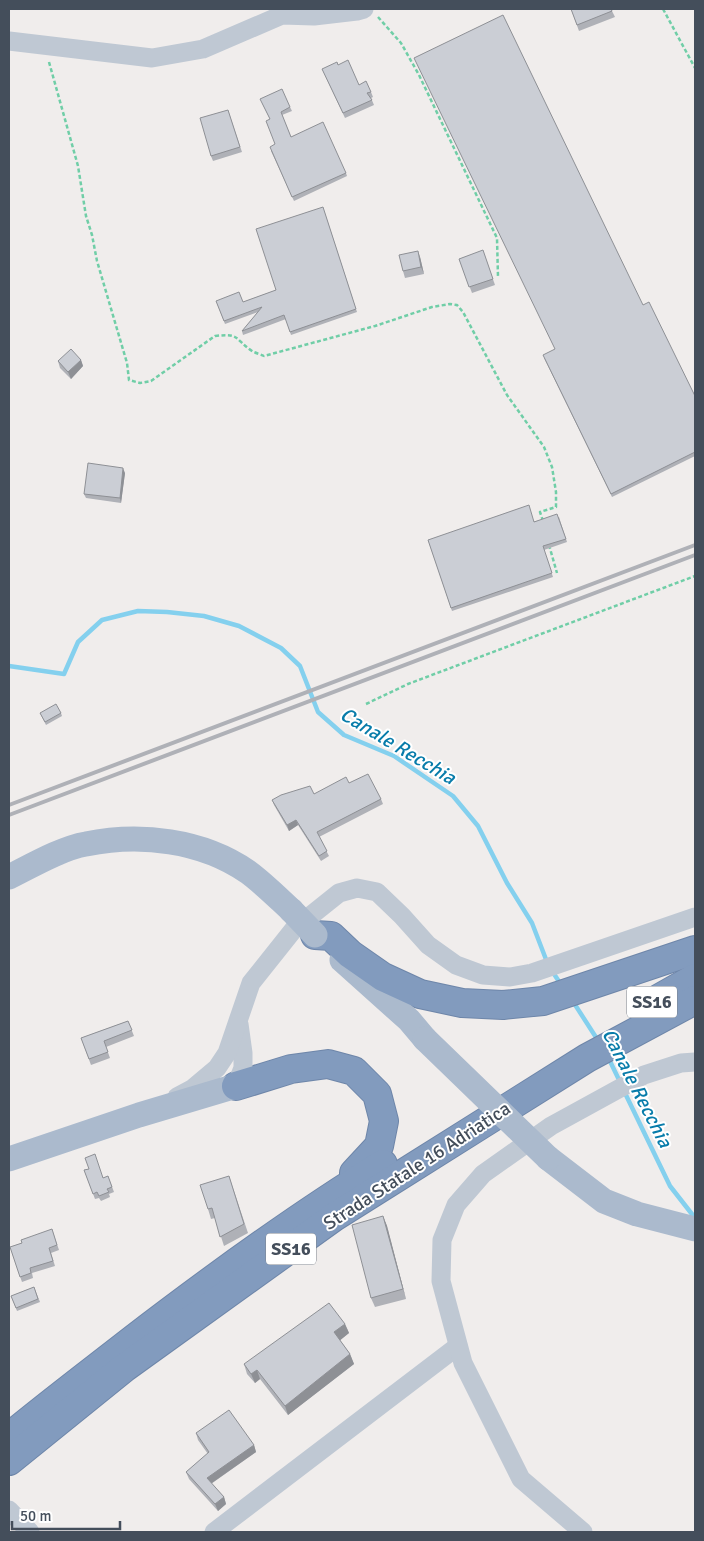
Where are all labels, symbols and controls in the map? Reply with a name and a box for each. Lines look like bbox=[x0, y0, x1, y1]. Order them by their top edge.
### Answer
water label: Canale Recchia bbox=[336, 702, 461, 791]
road number: SS16 bbox=[627, 986, 677, 1018]
water label: Canale Recchia bbox=[596, 1024, 678, 1152]
street label: Strada Statale 16 Adriatica bbox=[319, 1097, 515, 1235]
road number: SS16 bbox=[266, 1234, 316, 1264]
scale bar bbox=[12, 1498, 120, 1530]
text: 50 m bbox=[20, 1507, 51, 1525]

